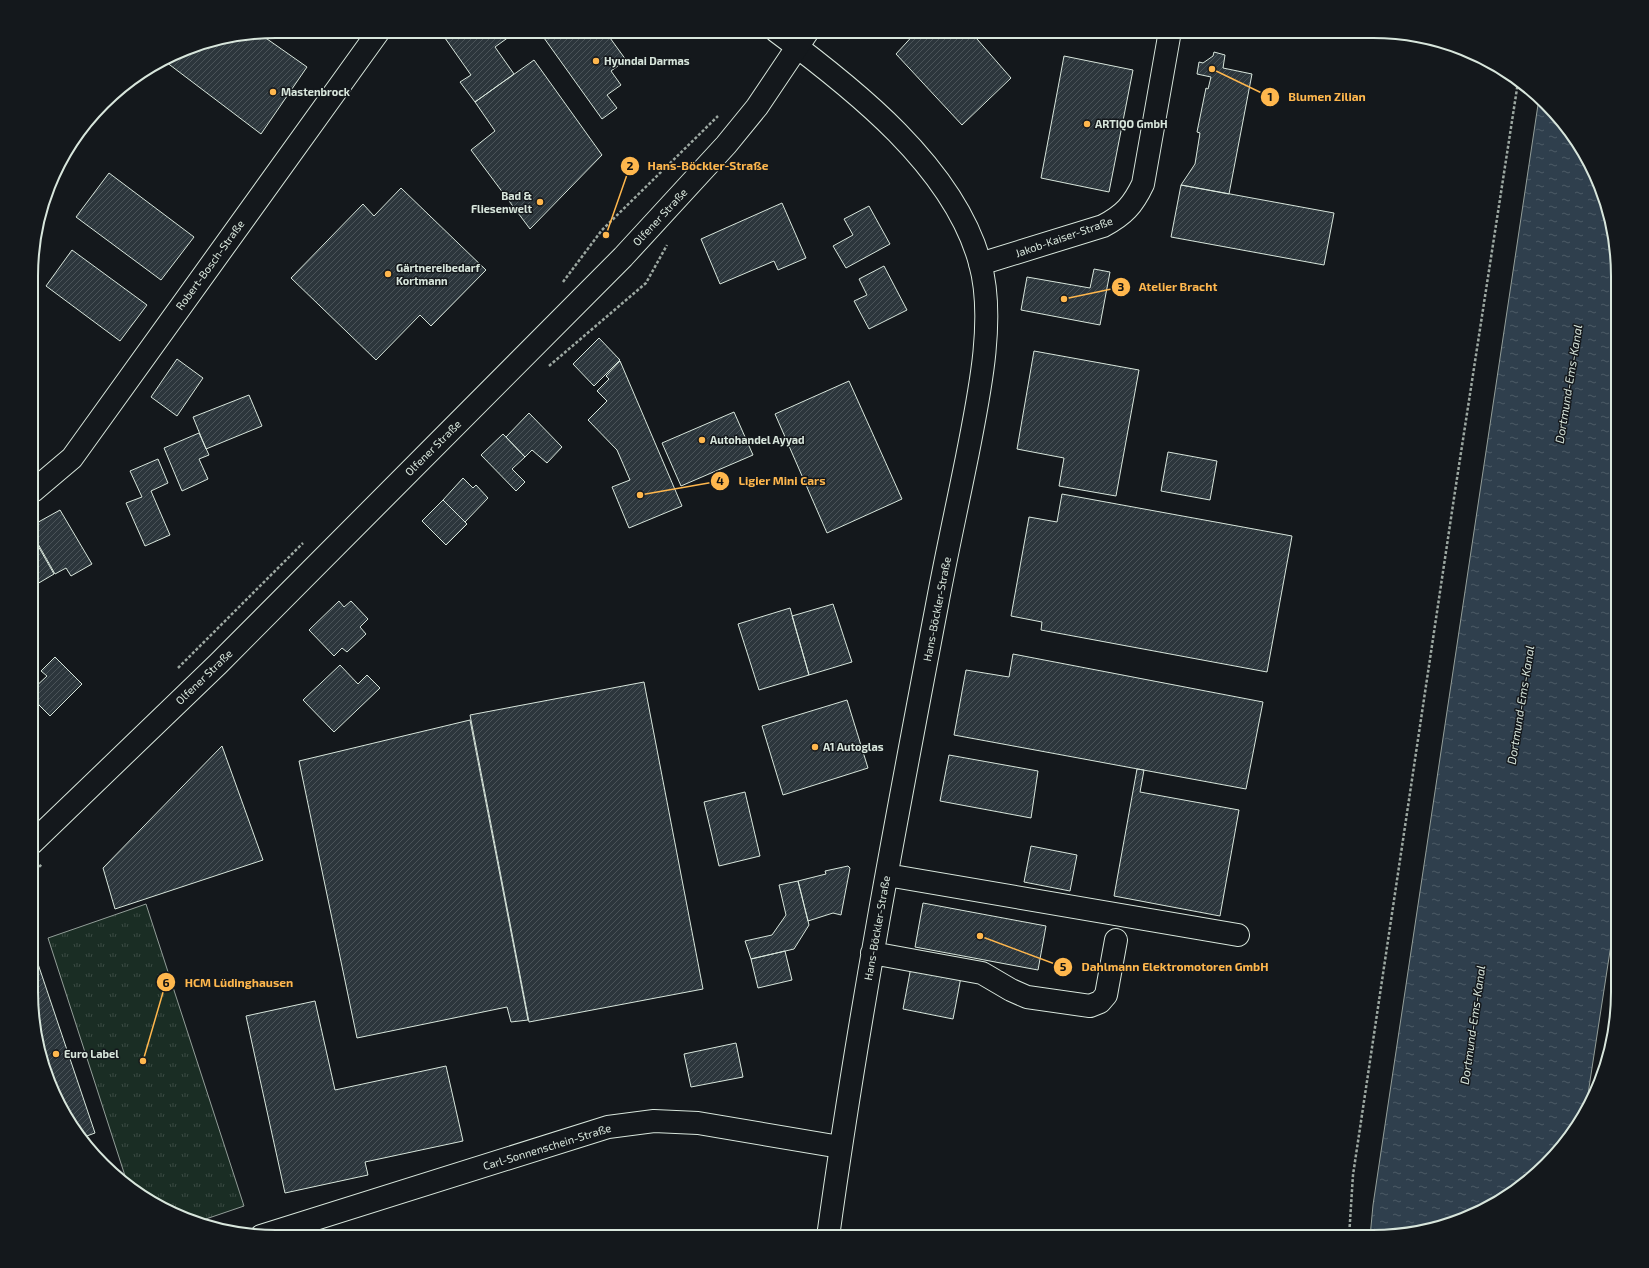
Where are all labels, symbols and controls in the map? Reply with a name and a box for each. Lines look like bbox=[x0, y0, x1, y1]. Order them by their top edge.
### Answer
place label: Hyundai Darmas bbox=[604, 54, 690, 68]
marker: Hyundai Darmas bbox=[591, 56, 601, 66]
place label: Mastenbrock bbox=[281, 85, 351, 98]
callout: Blumen Zilian bbox=[1260, 85, 1373, 109]
marker: Mastenbrock bbox=[268, 87, 278, 97]
text: 1 bbox=[1267, 89, 1273, 103]
text: Blumen Zilian bbox=[1288, 89, 1366, 103]
place label: ARTIQO GmbH bbox=[1095, 117, 1168, 131]
marker: ARTIQO GmbH bbox=[1082, 119, 1092, 129]
callout: Hans-Böckler-Straße bbox=[620, 154, 777, 178]
text: 2 bbox=[627, 158, 634, 172]
text: Hans-Böckler-Straße bbox=[648, 158, 769, 172]
street label: Olfener Straße bbox=[630, 185, 690, 248]
place label: Bad & Fliesenwelt bbox=[471, 189, 533, 215]
marker: Bad & Fliesenwelt bbox=[535, 197, 545, 207]
street label: Jakob-Kaiser-Straße bbox=[1013, 214, 1114, 259]
street label: Robert-Bosch-Straße bbox=[173, 217, 247, 312]
place label: Gärtnereibedarf Kortmann bbox=[396, 261, 481, 287]
marker: Gärtnereibedarf Kortmann bbox=[383, 269, 393, 279]
callout: Atelier Bracht bbox=[1111, 275, 1226, 299]
text: 3 bbox=[1118, 279, 1125, 293]
text: Atelier Bracht bbox=[1139, 279, 1217, 293]
water label: Dortmund-Ems-Kanal bbox=[1552, 323, 1584, 444]
street label: Olfener Straße bbox=[402, 417, 463, 478]
place label: Autohandel Ayyad bbox=[710, 433, 805, 447]
marker: Autohandel Ayyad bbox=[697, 435, 707, 445]
callout: Ligier Mini Cars bbox=[710, 469, 833, 493]
text: 4 bbox=[716, 473, 724, 487]
text: Ligier Mini Cars bbox=[738, 473, 826, 487]
street label: Hans-Böckler-Straße bbox=[920, 555, 953, 662]
water label: Dortmund-Ems-Kanal bbox=[1504, 644, 1536, 765]
street label: Olfener Straße bbox=[173, 646, 235, 707]
place label: A1 Autoglas bbox=[823, 740, 884, 753]
marker: A1 Autoglas bbox=[810, 742, 820, 752]
street label: Hans-Böckler-Straße bbox=[861, 874, 892, 981]
callout: Dahlmann Elektromotoren GmbH bbox=[1053, 955, 1276, 979]
text: 5 bbox=[1060, 959, 1067, 973]
text: Dahlmann Elektromotoren GmbH bbox=[1082, 959, 1268, 973]
water label: Dortmund-Ems-Kanal bbox=[1457, 964, 1487, 1085]
callout: HCM Lüdinghausen bbox=[156, 970, 301, 994]
text: 6 bbox=[162, 975, 170, 989]
text: HCM Lüdinghausen bbox=[185, 975, 293, 989]
place label: Euro Label bbox=[64, 1047, 119, 1060]
marker: Euro Label bbox=[51, 1049, 61, 1059]
street label: Carl-Sonnenschein-Straße bbox=[481, 1121, 613, 1172]

